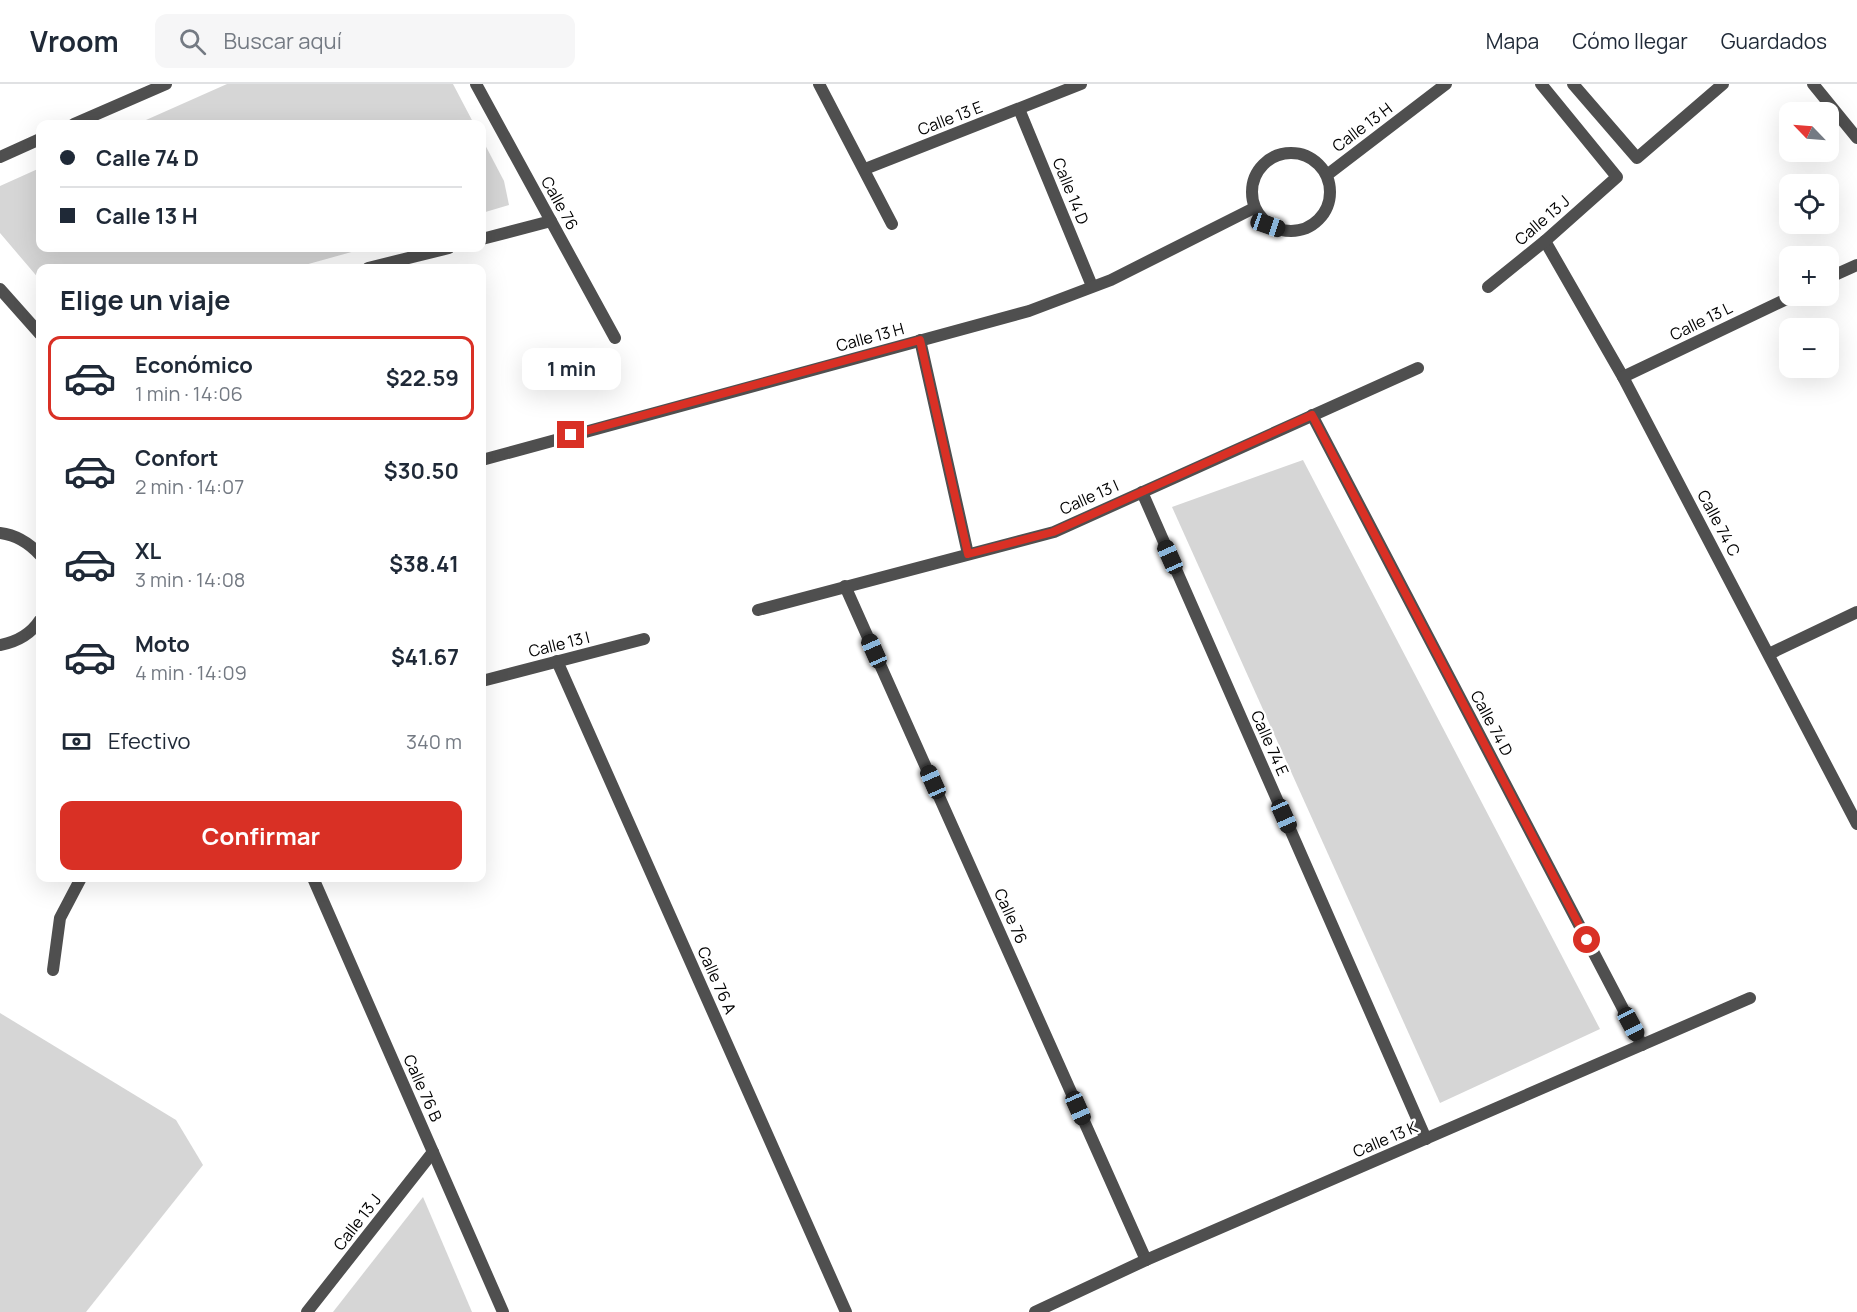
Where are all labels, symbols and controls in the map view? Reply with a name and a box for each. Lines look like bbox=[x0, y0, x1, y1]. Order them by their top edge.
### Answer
search box bbox=[155, 14, 575, 68]
text: Vroom bbox=[30, 22, 119, 60]
icon: search bbox=[176, 25, 209, 58]
text: Buscar aquí bbox=[224, 26, 342, 56]
text: Mapa bbox=[1486, 27, 1539, 55]
text: Cómo llegar bbox=[1572, 27, 1688, 55]
text: Guardados bbox=[1721, 27, 1827, 55]
street label: Calle 13 E bbox=[914, 96, 986, 140]
street label: Calle 13 H bbox=[1328, 97, 1396, 157]
north arrow bbox=[1779, 102, 1839, 162]
map controls bbox=[1779, 102, 1839, 378]
text: Calle 74 D bbox=[96, 143, 199, 173]
street label: Calle 14 D bbox=[1048, 154, 1094, 228]
street label: Calle 76 bbox=[536, 172, 584, 234]
button: locate bbox=[1779, 174, 1839, 234]
street label: Calle 13 J bbox=[1510, 190, 1574, 250]
text: Calle 13 H bbox=[96, 201, 198, 231]
car bbox=[1248, 211, 1288, 239]
button: + bbox=[1779, 246, 1839, 306]
text: Elige un viaje bbox=[60, 281, 231, 318]
street label: Calle 13 L bbox=[1666, 296, 1736, 346]
street label: Calle 13 H bbox=[834, 317, 906, 357]
button: − bbox=[1779, 318, 1839, 378]
callout: 1 min bbox=[522, 348, 620, 390]
text: Económico bbox=[135, 350, 253, 380]
icon: car bbox=[63, 351, 117, 405]
text: 1 min bbox=[547, 355, 596, 382]
text: $22.59 bbox=[386, 363, 459, 393]
text: 1 min · 14:06 bbox=[135, 380, 243, 407]
route end bbox=[557, 421, 584, 448]
text: Confort bbox=[135, 443, 218, 473]
icon: car bbox=[63, 444, 117, 498]
text: $30.50 bbox=[384, 456, 459, 486]
text: 2 min · 14:07 bbox=[135, 473, 244, 500]
street label: Calle 13 I bbox=[1056, 474, 1122, 520]
street label: Calle 74 C bbox=[1692, 486, 1746, 560]
text: XL bbox=[135, 536, 161, 566]
icon: car bbox=[63, 537, 117, 591]
car bbox=[1154, 537, 1186, 577]
text: $38.41 bbox=[389, 549, 459, 579]
text: 3 min · 14:08 bbox=[135, 566, 245, 593]
street label: Calle 13 I bbox=[526, 626, 592, 662]
text: Moto bbox=[135, 629, 190, 659]
icon: car bbox=[63, 630, 117, 684]
car bbox=[858, 631, 890, 671]
text: $41.67 bbox=[391, 642, 459, 672]
text: 4 min · 14:09 bbox=[135, 659, 247, 686]
street label: Calle 74 D bbox=[1466, 686, 1519, 760]
street label: Calle 74 E bbox=[1246, 707, 1294, 779]
icon: cash bbox=[60, 725, 93, 758]
text: Efectivo bbox=[108, 726, 191, 756]
text: 340 m bbox=[406, 728, 462, 755]
car bbox=[917, 762, 949, 802]
car bbox=[1268, 796, 1300, 836]
button: Confirmar bbox=[60, 801, 462, 870]
street label: Calle 76 bbox=[989, 885, 1033, 947]
route start bbox=[1573, 926, 1600, 953]
street label: Calle 76 A bbox=[692, 943, 742, 1017]
car bbox=[1615, 1004, 1647, 1044]
street label: Calle 76 B bbox=[398, 1051, 448, 1125]
car bbox=[1062, 1088, 1094, 1128]
street label: Calle 13 K bbox=[1349, 1115, 1421, 1162]
street label: Calle 13 J bbox=[328, 1189, 386, 1255]

